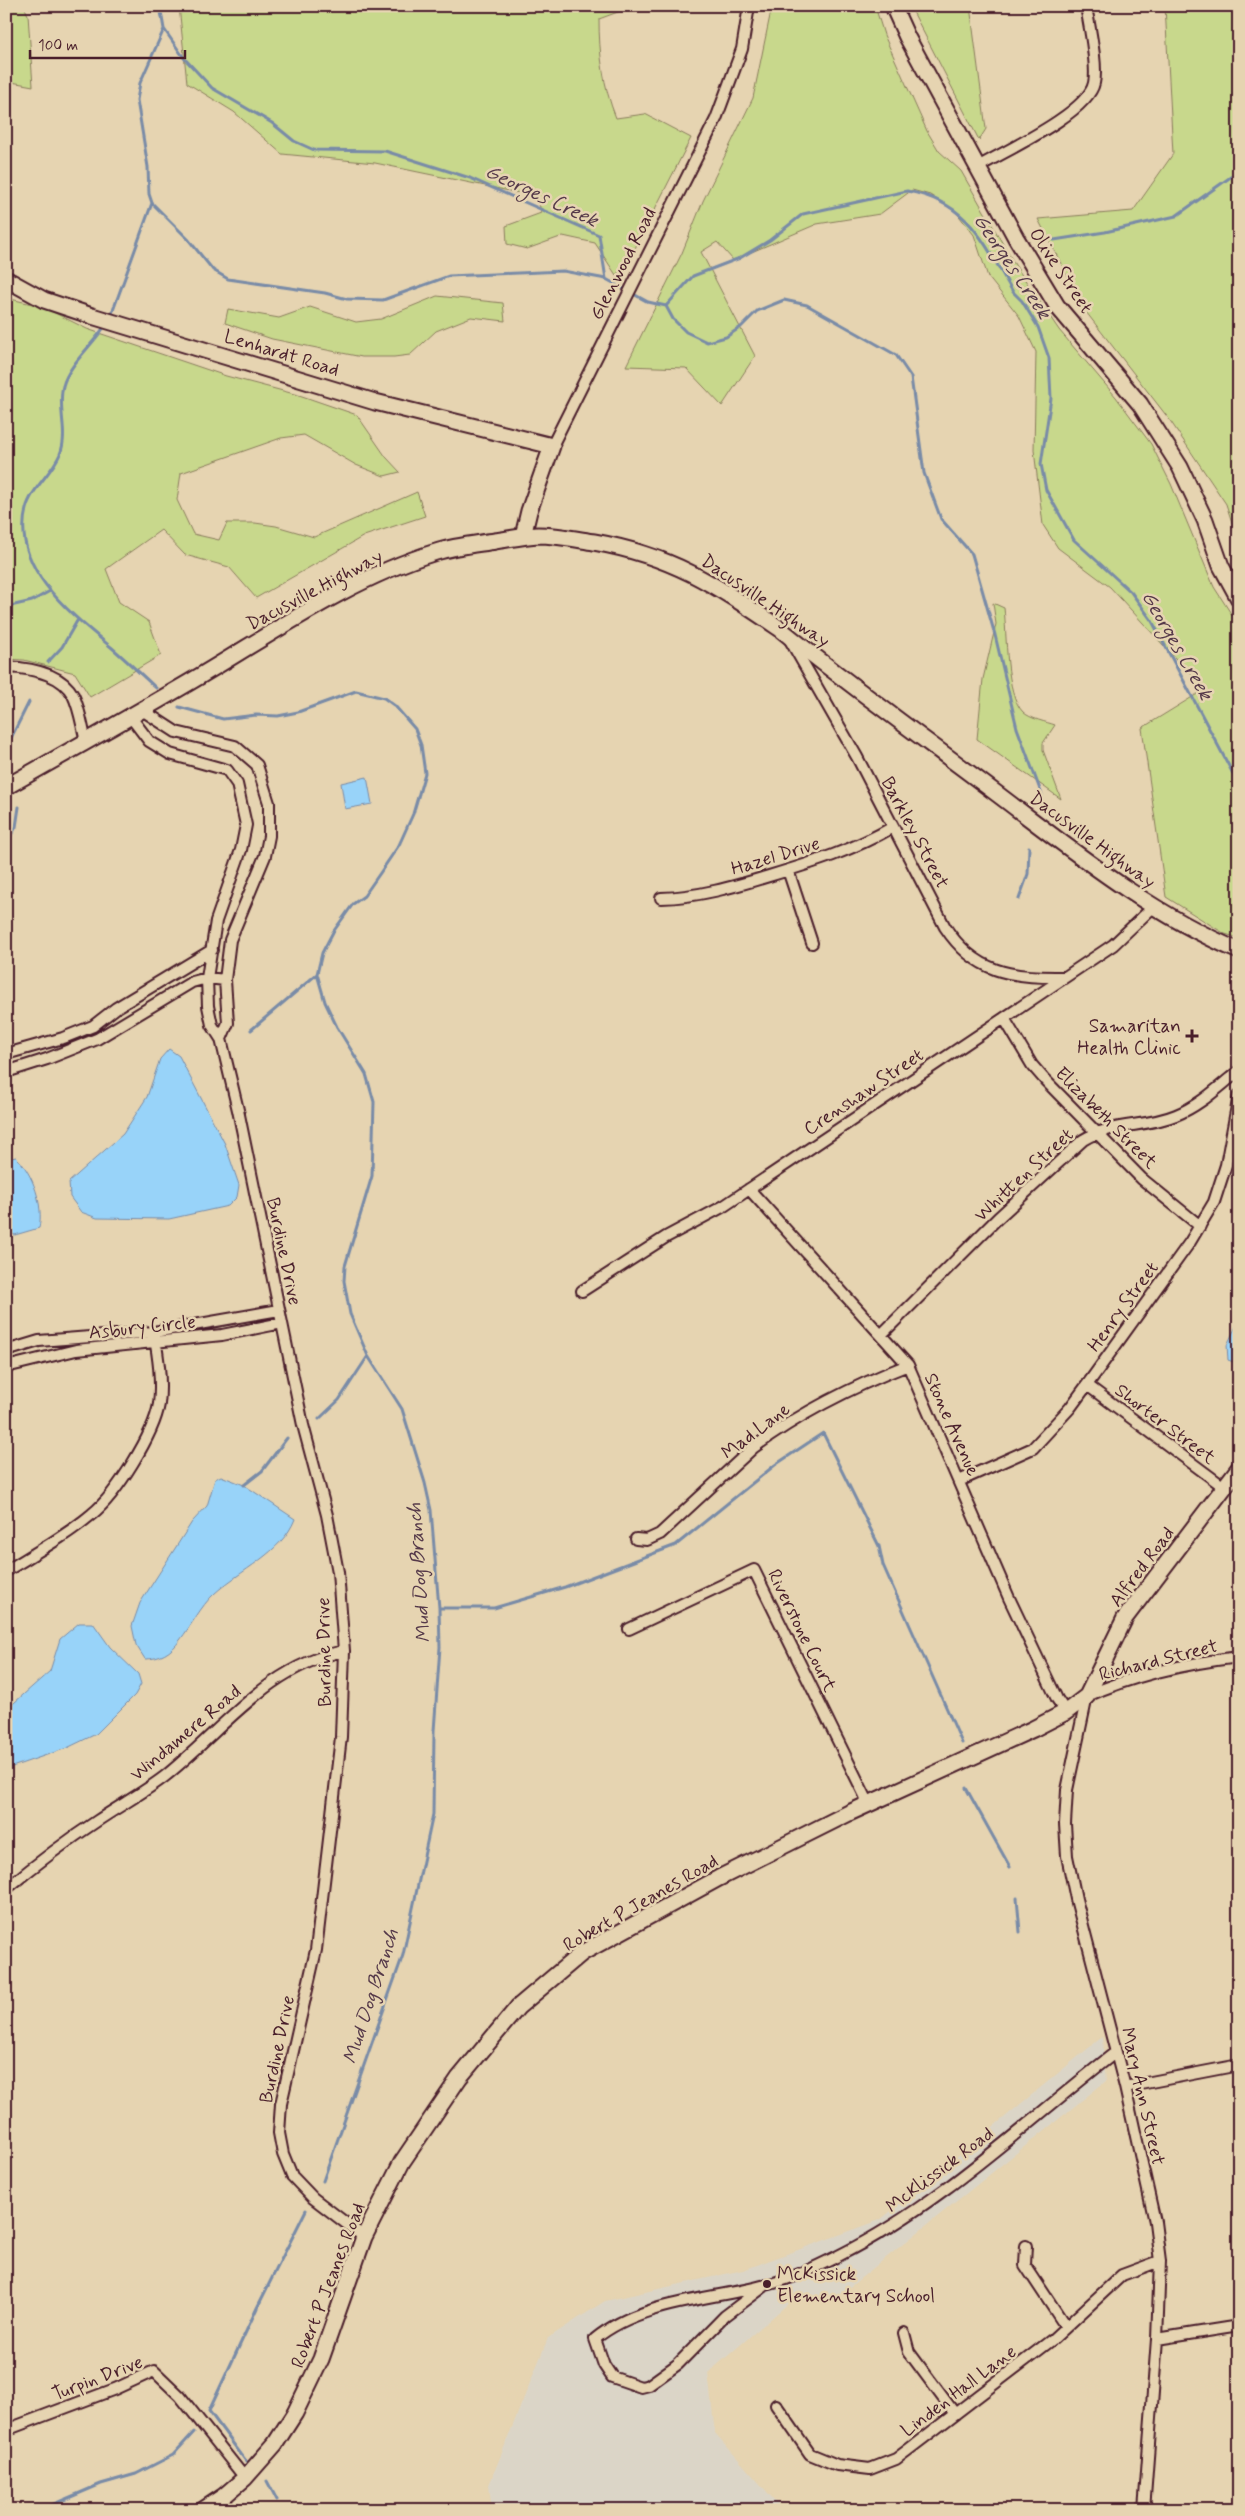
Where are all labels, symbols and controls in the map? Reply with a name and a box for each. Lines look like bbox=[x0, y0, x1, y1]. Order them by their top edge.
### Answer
scale bar bbox=[30, 28, 185, 60]
text: 100 m bbox=[38, 36, 78, 56]
water label: Georges Creek bbox=[480, 158, 604, 237]
street label: Glenwood Road bbox=[584, 203, 662, 324]
water label: Georges Creek bbox=[965, 209, 1058, 328]
street label: Olive Street bbox=[1023, 223, 1099, 318]
street label: Lenhardt Road bbox=[221, 324, 342, 383]
street label: Dacusville Highway bbox=[242, 544, 388, 639]
street label: Dacusville Highway bbox=[694, 549, 835, 656]
water label: Georges Creek bbox=[1133, 586, 1220, 708]
street label: Barkley Street bbox=[875, 772, 955, 893]
street label: Dacusville Highway bbox=[1022, 786, 1160, 897]
street label: Hazel Drive bbox=[728, 831, 823, 882]
place label: Samaritan Health Clinic bbox=[1077, 1014, 1181, 1061]
marker: Samaritan Health Clinic bbox=[1185, 1029, 1199, 1043]
street label: Crenshaw Street bbox=[799, 1043, 929, 1142]
street label: Elizabeth Street bbox=[1049, 1061, 1163, 1175]
street label: Whitten Street bbox=[969, 1123, 1079, 1228]
street label: Burdine Drive bbox=[260, 1195, 307, 1307]
street label: Henry Street bbox=[1082, 1257, 1165, 1358]
street label: Asbury Circle bbox=[87, 1309, 197, 1347]
street label: Stone Avenue bbox=[918, 1369, 985, 1480]
street label: Shorter Street bbox=[1110, 1378, 1221, 1470]
street label: Mad Lane bbox=[716, 1397, 795, 1465]
water label: Mud Dog Branch bbox=[401, 1502, 438, 1644]
street label: Alfred Road bbox=[1104, 1522, 1181, 1612]
street label: Riverstone Court bbox=[761, 1565, 842, 1696]
street label: Burdine Drive bbox=[311, 1597, 338, 1707]
street label: Richard Street bbox=[1096, 1634, 1220, 1687]
street label: Windamere Road bbox=[125, 1679, 247, 1787]
street label: Robert P Jeanes Road bbox=[559, 1849, 723, 1958]
water label: Mud Dog Branch bbox=[337, 1925, 406, 2067]
street label: Burdine Drive bbox=[254, 1993, 301, 2105]
street label: Mary Ann Street bbox=[1115, 2025, 1171, 2168]
street label: McKlissick Road bbox=[881, 2121, 999, 2219]
street label: Robert P Jeanes Road bbox=[285, 2199, 371, 2372]
place label: McKissick Elementary School bbox=[777, 2262, 935, 2309]
marker: McKissick Elementary School bbox=[761, 2278, 773, 2290]
street label: Linden Hall Lane bbox=[896, 2339, 1022, 2443]
street label: Turpin Drive bbox=[49, 2350, 146, 2407]

